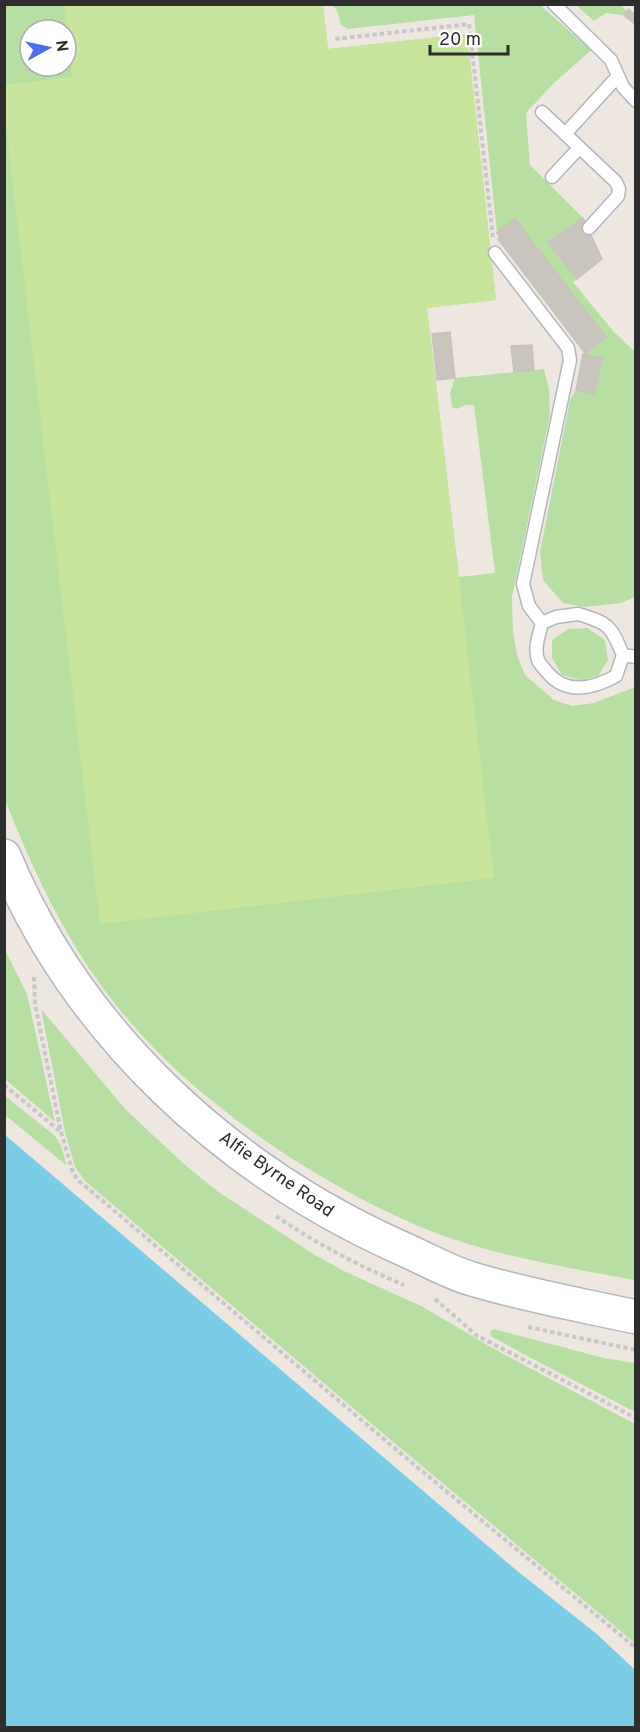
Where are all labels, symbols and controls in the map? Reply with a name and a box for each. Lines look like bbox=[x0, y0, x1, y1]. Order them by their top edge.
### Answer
north arrow bbox=[18, 18, 78, 78]
scale bar bbox=[430, 18, 508, 56]
text: 20 m bbox=[439, 29, 481, 52]
text: N bbox=[50, 39, 72, 53]
street label: Alfie Byrne Road bbox=[214, 1127, 338, 1223]

